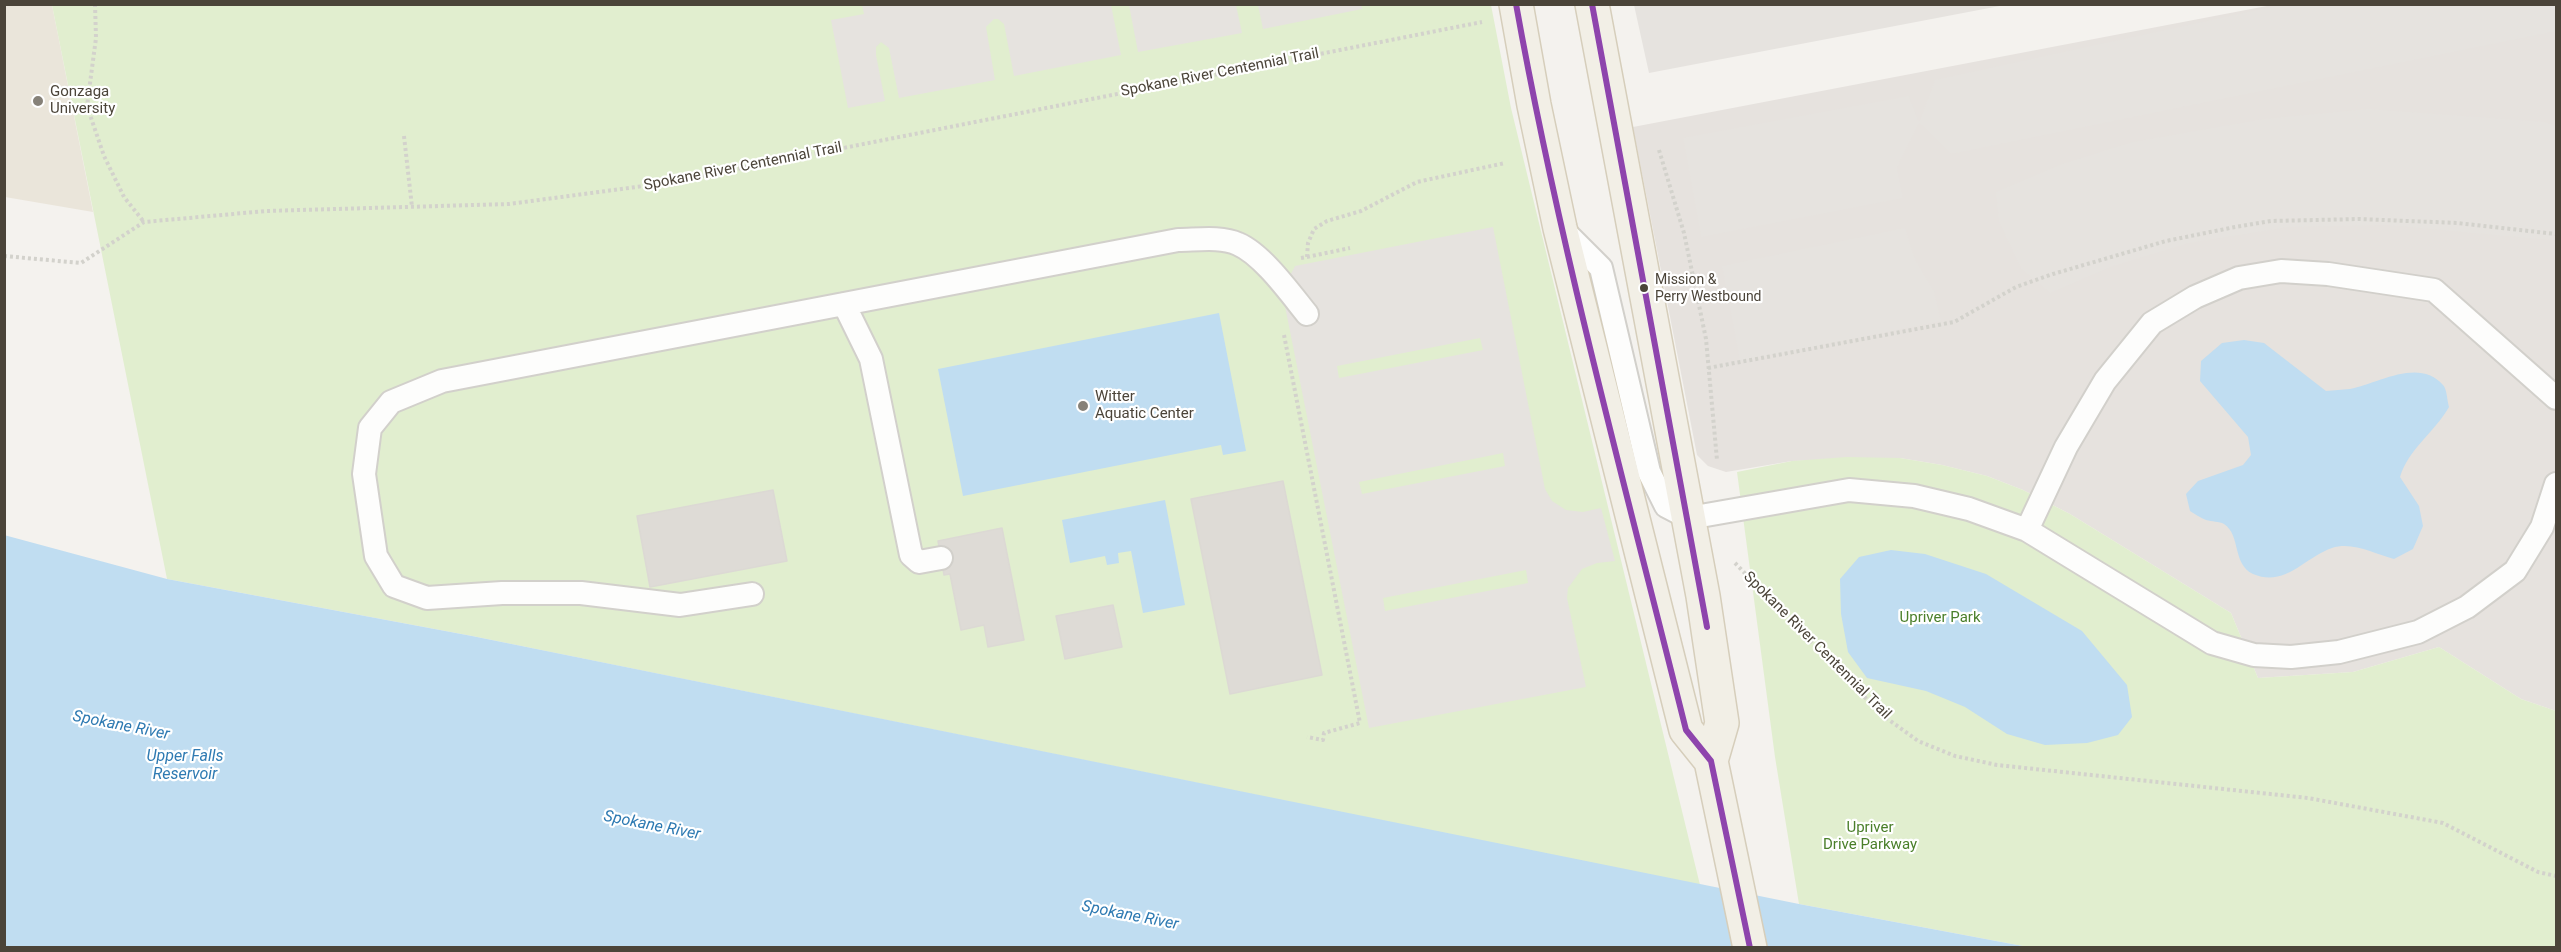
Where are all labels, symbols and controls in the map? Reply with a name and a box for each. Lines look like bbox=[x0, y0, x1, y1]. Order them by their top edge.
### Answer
street label: Spokane River Centennial Trail bbox=[1119, 45, 1321, 101]
place label: Gonzaga University bbox=[50, 83, 115, 118]
marker: Gonzaga University bbox=[31, 94, 45, 108]
street label: Spokane River Centennial Trail bbox=[642, 139, 844, 195]
place label: Mission & Perry Westbound bbox=[1655, 272, 1762, 304]
marker: Mission & Perry Westbound bbox=[1638, 282, 1650, 294]
place label: Witter Aquatic Center bbox=[1095, 388, 1194, 423]
marker: Witter Aquatic Center bbox=[1076, 399, 1090, 413]
street label: Spokane River Centennial Trail bbox=[1739, 568, 1895, 724]
park label: Upriver Park bbox=[1899, 609, 1981, 627]
water label: Spokane River bbox=[71, 707, 171, 745]
water label: Upper Falls Reservoir bbox=[146, 747, 224, 785]
water label: Spokane River bbox=[602, 807, 702, 845]
park label: Upriver Drive Parkway bbox=[1823, 819, 1917, 854]
water label: Spokane River bbox=[1080, 897, 1180, 935]

